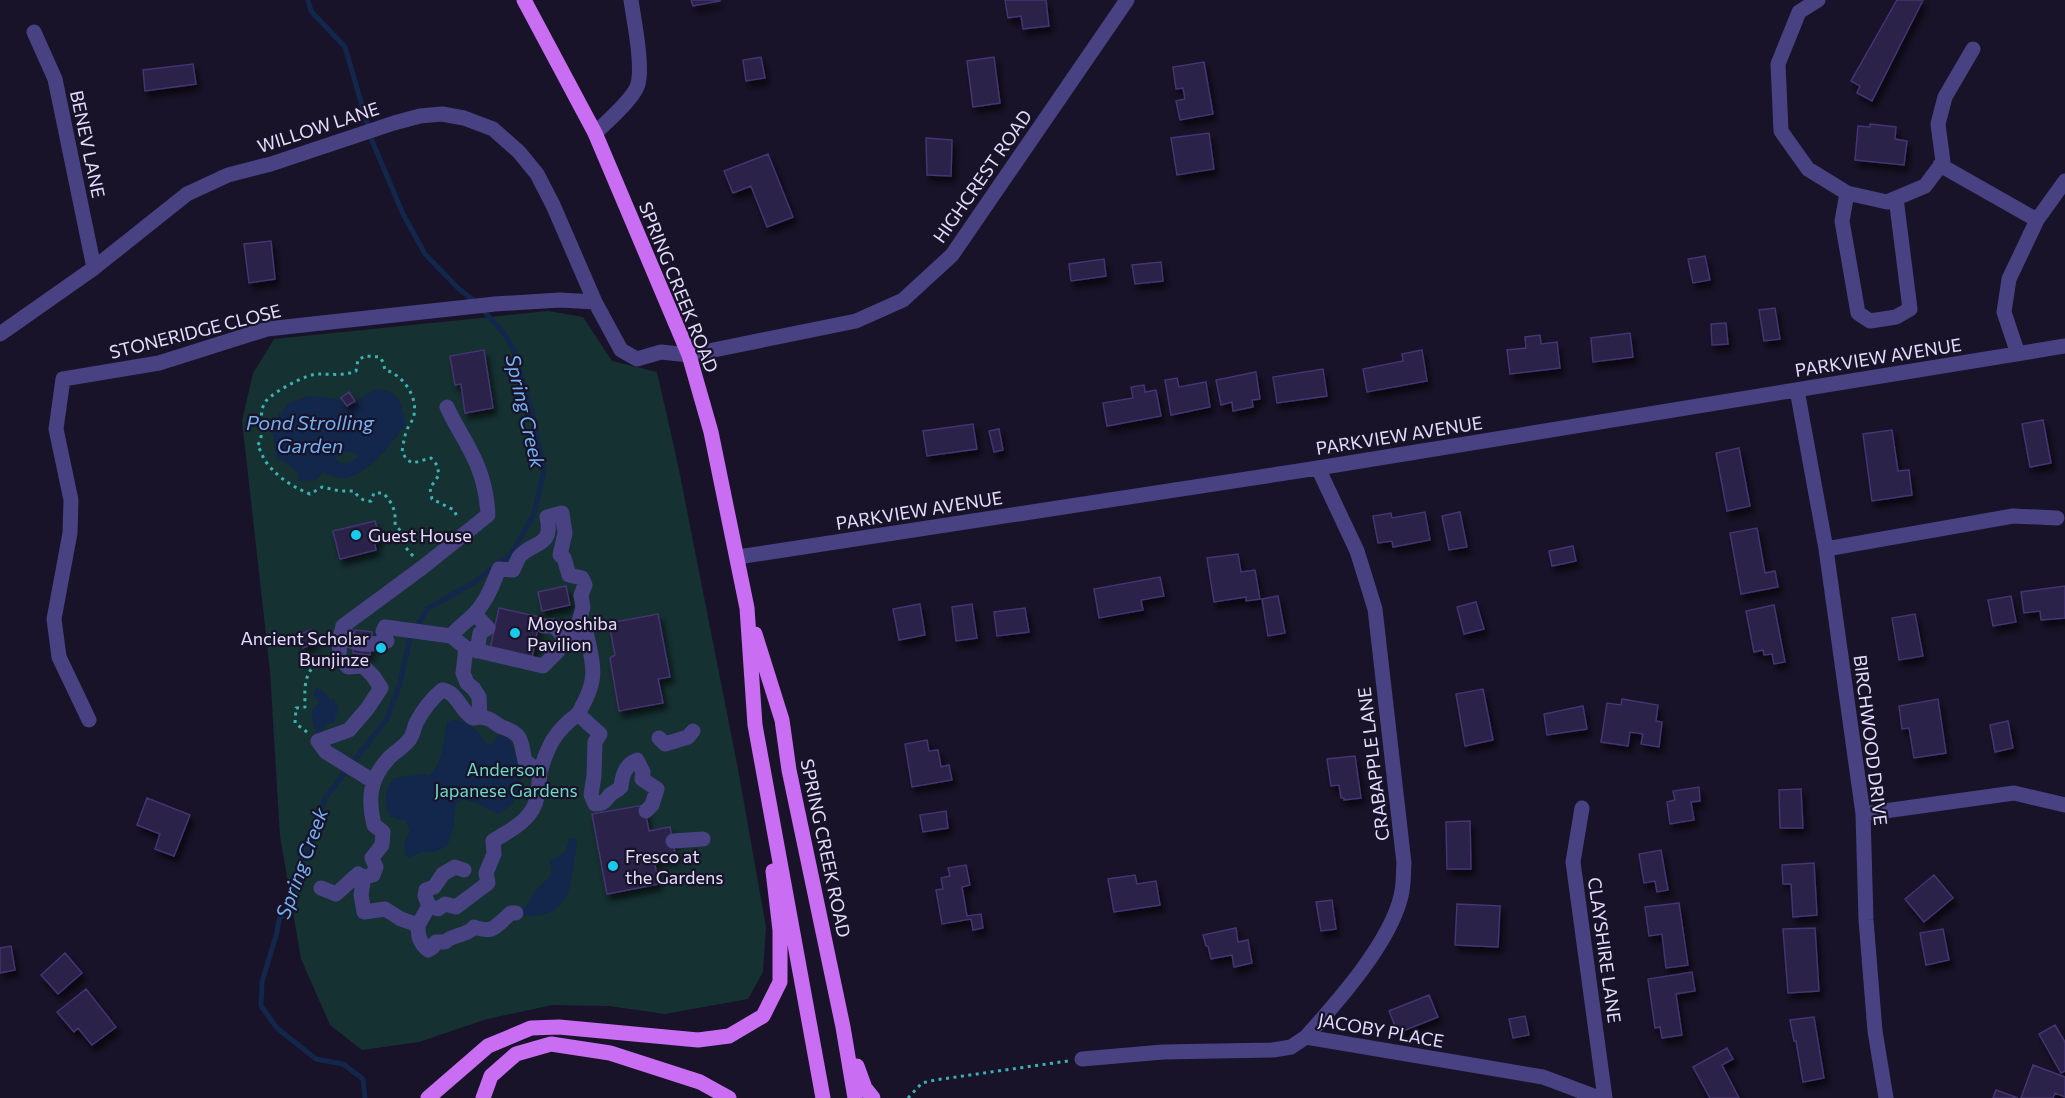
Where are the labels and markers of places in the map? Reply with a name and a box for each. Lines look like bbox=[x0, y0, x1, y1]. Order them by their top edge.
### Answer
place label: Guest House bbox=[368, 524, 472, 546]
marker: Guest House bbox=[349, 528, 363, 542]
place label: Moyoshiba Pavilion bbox=[527, 612, 617, 655]
marker: Moyoshiba Pavilion bbox=[508, 626, 522, 640]
place label: Ancient Scholar Bunjinze bbox=[240, 627, 369, 670]
marker: Ancient Scholar Bunjinze bbox=[374, 641, 388, 655]
place label: Fresco at the Gardens bbox=[625, 845, 724, 888]
marker: Fresco at the Gardens bbox=[606, 859, 620, 873]

